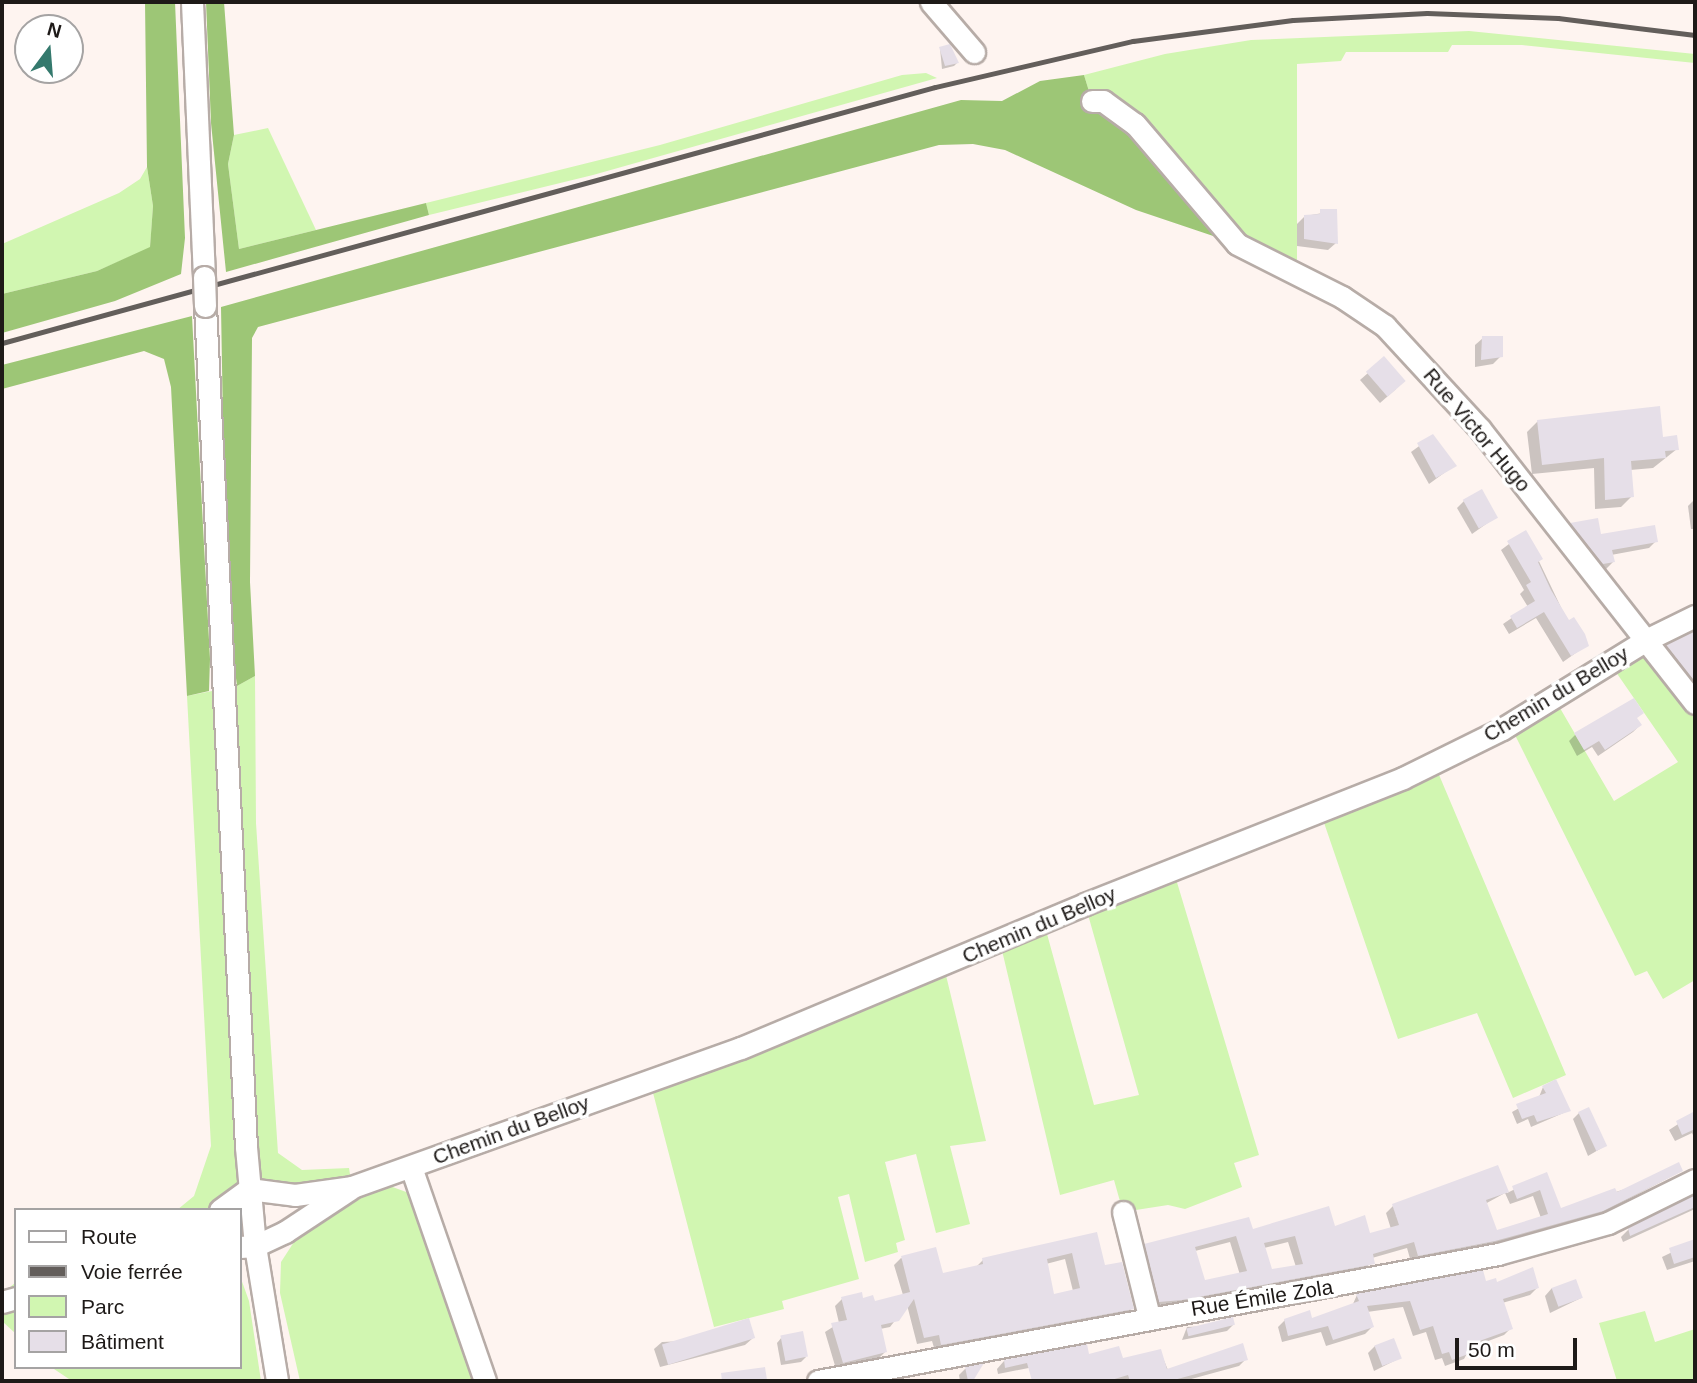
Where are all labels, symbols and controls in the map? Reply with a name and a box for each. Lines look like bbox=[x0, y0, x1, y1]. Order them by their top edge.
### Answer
north arrow bbox=[14, 14, 84, 84]
text: N bbox=[45, 18, 64, 42]
street label: Rue Victor Hugo bbox=[1418, 363, 1536, 497]
street label: Chemin du Belloy bbox=[1479, 641, 1633, 747]
street label: Chemin du Belloy bbox=[958, 881, 1120, 969]
street label: Chemin du Belloy bbox=[429, 1090, 593, 1170]
legend bbox=[14, 1208, 242, 1369]
text: Route bbox=[81, 1225, 137, 1248]
text: Voie ferrée bbox=[81, 1260, 183, 1283]
street label: Rue Émile Zola bbox=[1189, 1274, 1335, 1322]
text: Parc bbox=[81, 1295, 124, 1318]
scale bar bbox=[1459, 1324, 1582, 1368]
text: Bâtiment bbox=[81, 1330, 164, 1353]
text: 50 m bbox=[1468, 1338, 1515, 1361]

